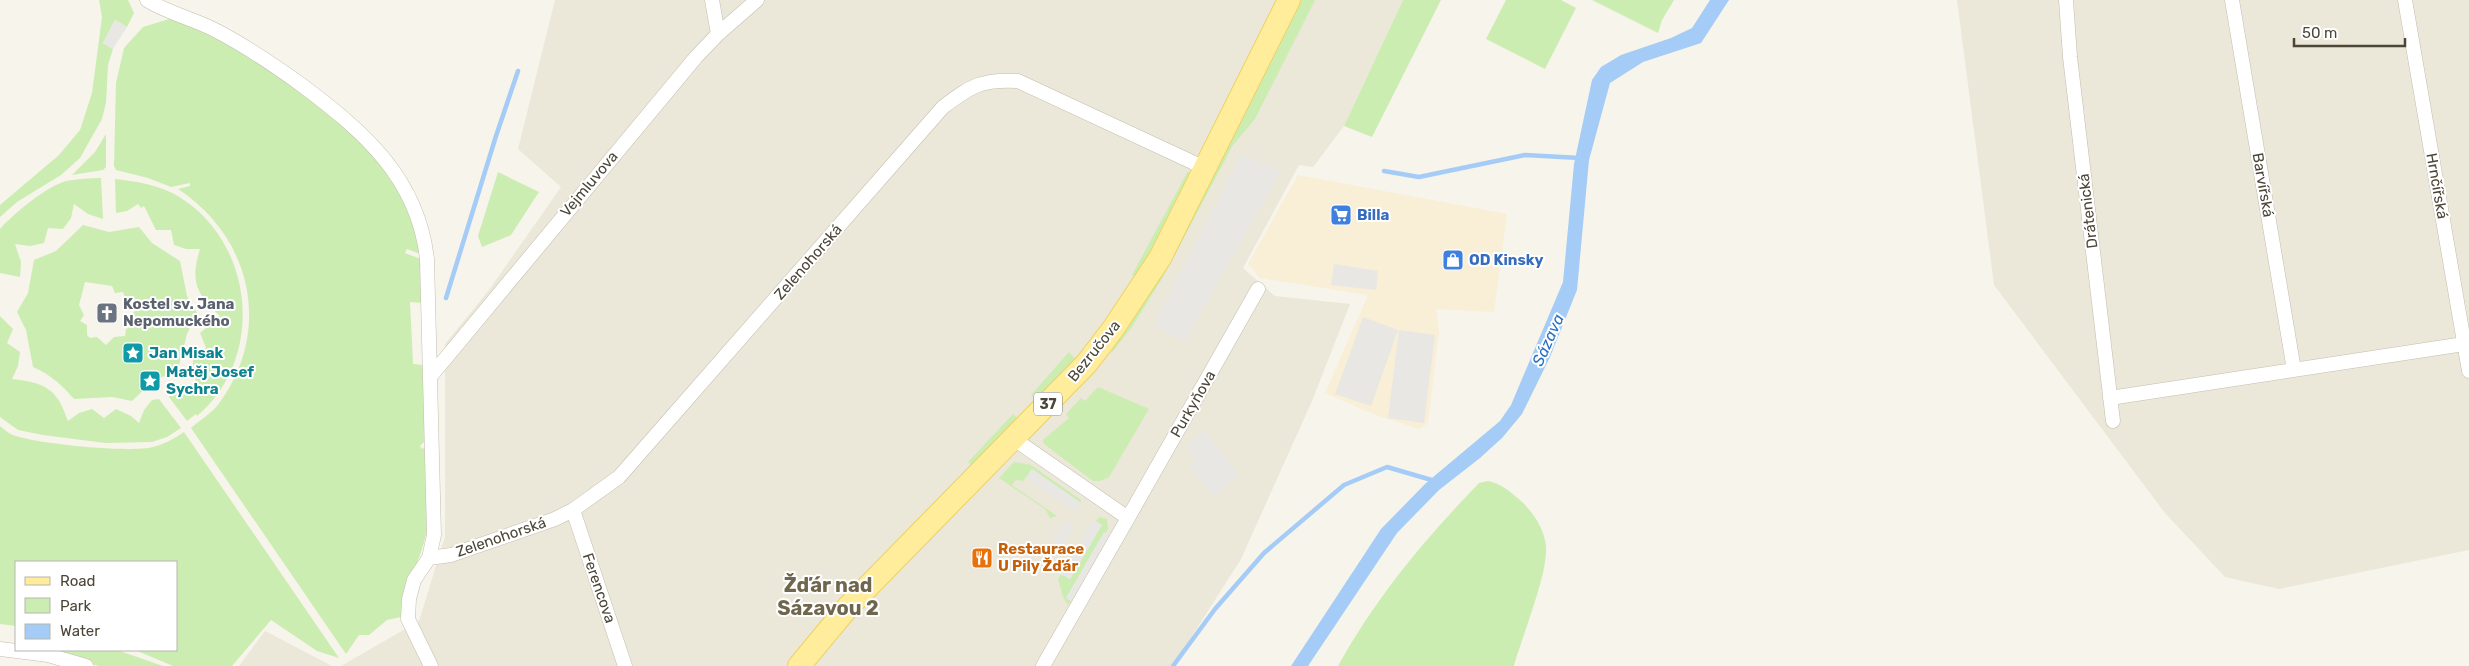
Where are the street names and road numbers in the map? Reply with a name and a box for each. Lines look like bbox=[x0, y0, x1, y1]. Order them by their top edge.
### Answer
street label: Vejmluvova bbox=[556, 148, 622, 220]
street label: Barvířská bbox=[2248, 151, 2278, 219]
street label: Hrnčířská bbox=[2422, 152, 2452, 220]
street label: Drátenická bbox=[2074, 173, 2102, 249]
street label: Zelenohorská bbox=[770, 221, 846, 303]
street label: Bezručova bbox=[1064, 317, 1124, 385]
street label: Purkyňova bbox=[1167, 367, 1219, 441]
road number: 37 bbox=[1034, 392, 1062, 416]
street label: Zelenohorská bbox=[454, 513, 548, 561]
street label: Ferencova bbox=[579, 551, 619, 625]

